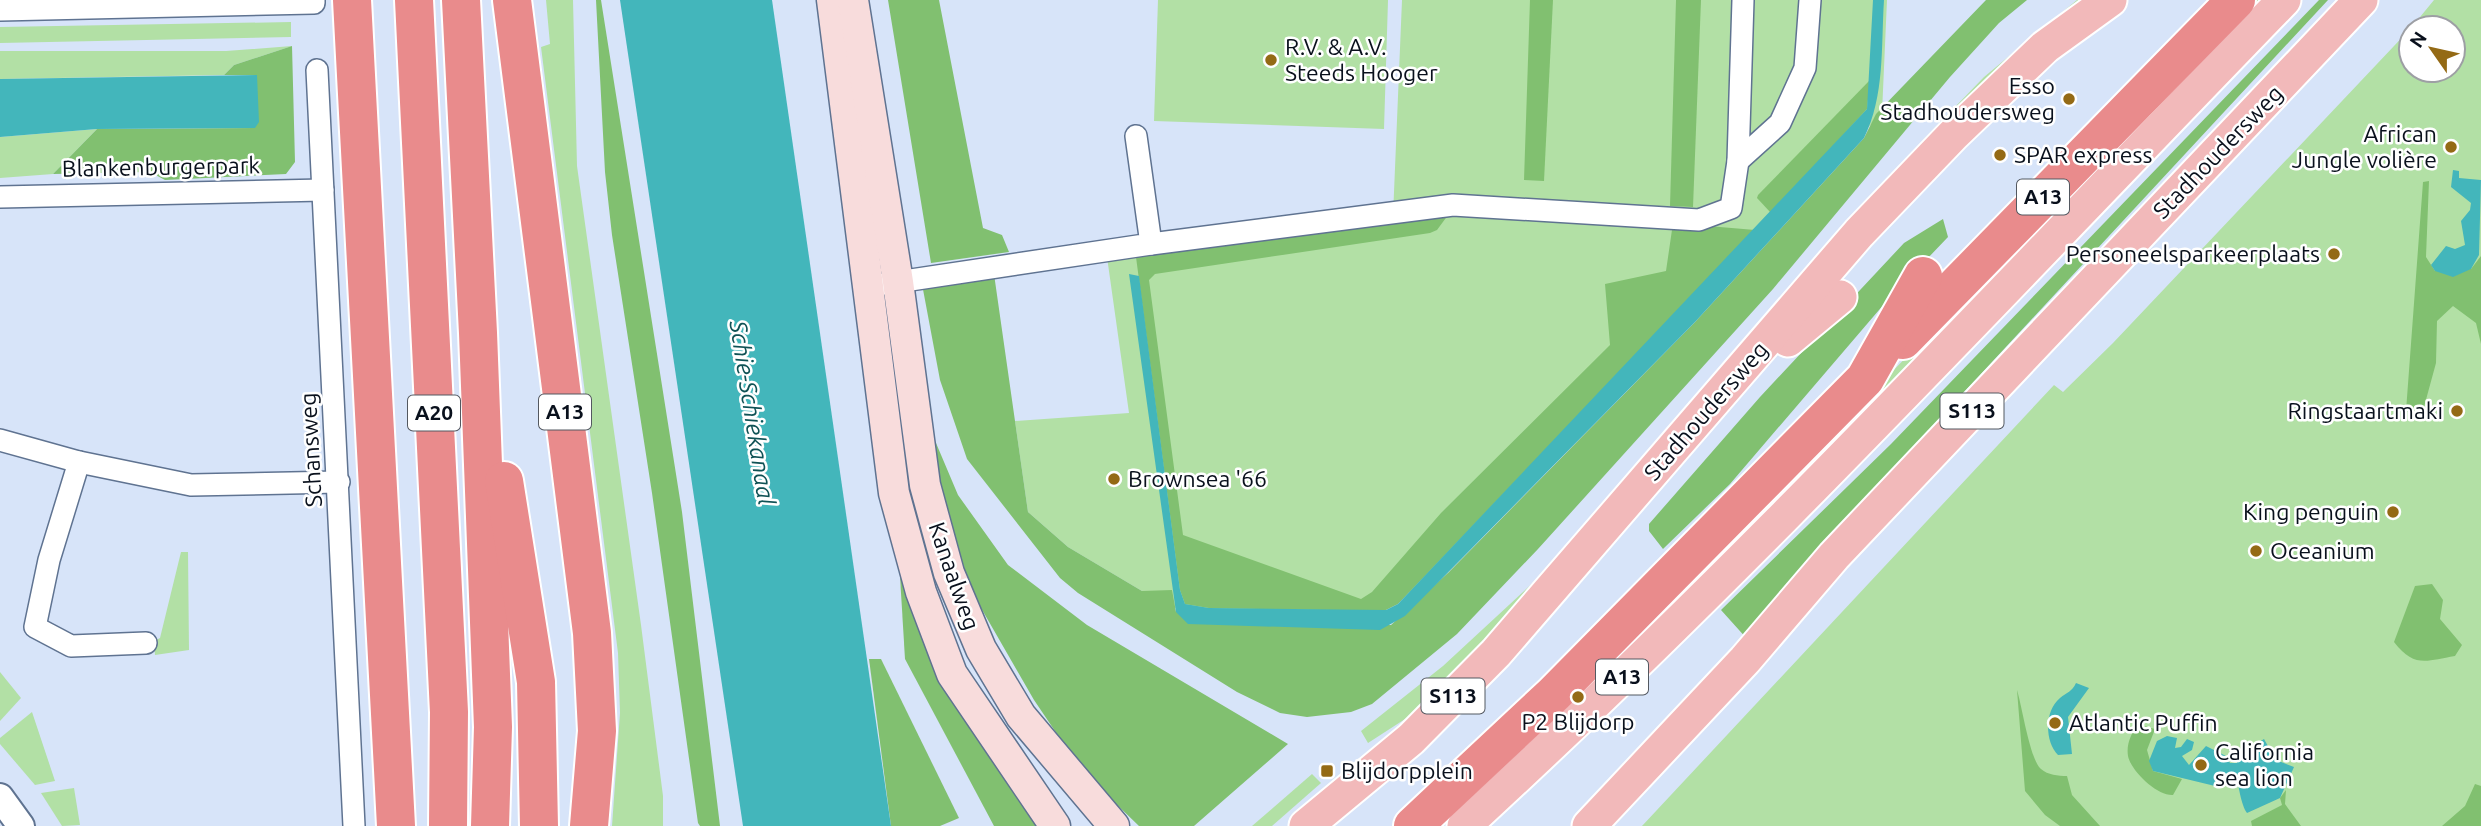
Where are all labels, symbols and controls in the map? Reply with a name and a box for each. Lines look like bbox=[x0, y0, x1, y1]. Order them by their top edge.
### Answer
north arrow bbox=[2397, 14, 2467, 84]
text: N bbox=[2405, 27, 2431, 52]
place label: R.V. & A.V. Steeds Hooger bbox=[1285, 34, 1438, 85]
marker: R.V. & A.V. Steeds Hooger bbox=[1263, 52, 1279, 68]
place label: Esso Stadhoudersweg bbox=[1880, 73, 2055, 124]
street label: Stadhoudersweg bbox=[2148, 80, 2287, 223]
marker: Esso Stadhoudersweg bbox=[2061, 91, 2077, 107]
place label: African Jungle volière bbox=[2292, 121, 2437, 172]
marker: African Jungle volière bbox=[2443, 139, 2459, 155]
place label: SPAR express bbox=[2014, 142, 2153, 167]
marker: SPAR express bbox=[1992, 147, 2008, 163]
street label: Blankenburgerpark bbox=[62, 152, 261, 181]
road number: A13 bbox=[2017, 180, 2069, 214]
place label: Personeelsparkeerplaats bbox=[2066, 241, 2320, 266]
marker: Personeelsparkeerplaats bbox=[2326, 246, 2342, 262]
water label: Schie-Schiekanaal bbox=[724, 318, 780, 507]
street label: Stadhoudersweg bbox=[1639, 337, 1772, 485]
street label: Schansweg bbox=[295, 392, 326, 508]
road number: A13 bbox=[539, 394, 591, 430]
road number: S113 bbox=[1940, 394, 2004, 428]
road number: A20 bbox=[408, 396, 460, 430]
place label: Ringstaartmaki bbox=[2287, 398, 2443, 423]
marker: Ringstaartmaki bbox=[2449, 403, 2465, 419]
place label: Brownsea '66 bbox=[1128, 466, 1267, 491]
marker: Brownsea '66 bbox=[1106, 471, 1122, 487]
place label: King penguin bbox=[2243, 499, 2379, 524]
marker: King penguin bbox=[2385, 504, 2401, 520]
street label: Kanaalweg bbox=[924, 519, 985, 633]
place label: Oceanium bbox=[2270, 538, 2375, 563]
marker: Oceanium bbox=[2248, 543, 2264, 559]
road number: A13 bbox=[1596, 660, 1648, 694]
road number: S113 bbox=[1422, 678, 1484, 714]
marker: P2 Blijdorp bbox=[1570, 689, 1586, 705]
place label: P2 Blijdorp bbox=[1522, 709, 1634, 734]
place label: Atlantic Puffin bbox=[2069, 710, 2218, 735]
marker: Atlantic Puffin bbox=[2047, 715, 2063, 731]
place label: California sea lion bbox=[2215, 739, 2314, 790]
marker: California sea lion bbox=[2193, 757, 2209, 773]
place label: Blijdorpplein bbox=[1341, 758, 1473, 783]
marker: Blijdorpplein bbox=[1319, 763, 1335, 779]

